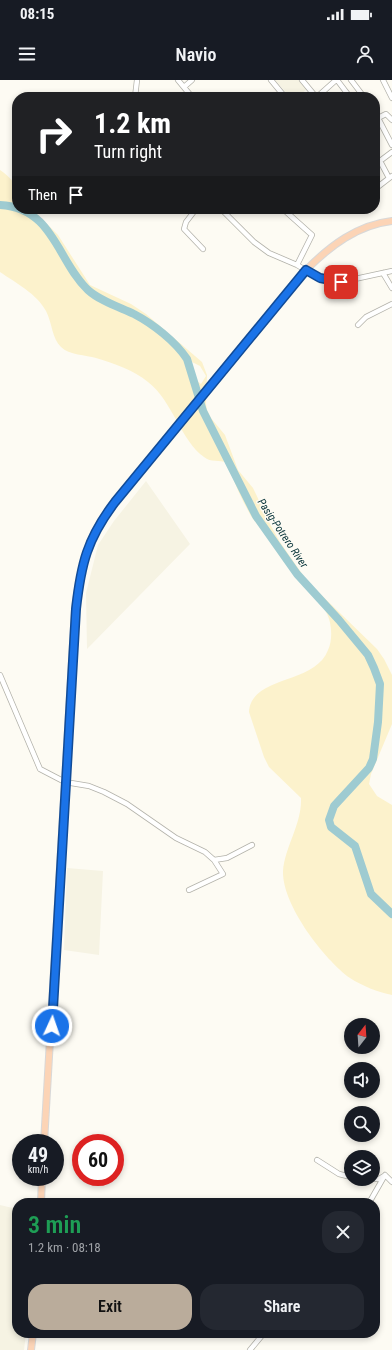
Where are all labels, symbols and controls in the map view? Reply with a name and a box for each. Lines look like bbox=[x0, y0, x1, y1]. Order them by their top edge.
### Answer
text: 08:15 bbox=[20, 5, 54, 23]
icon: menu bbox=[16, 43, 38, 65]
icon: person bbox=[354, 43, 376, 65]
text: Navio bbox=[176, 44, 216, 65]
text: 1.2 km bbox=[94, 107, 171, 140]
icon: right bbox=[28, 108, 80, 160]
text: Turn right bbox=[94, 141, 162, 162]
icon: arrive bbox=[65, 184, 87, 206]
text: Then bbox=[28, 186, 57, 204]
pin bbox=[324, 265, 358, 299]
icon: arrive bbox=[330, 271, 352, 293]
water label: Pasig-Potrero River bbox=[255, 496, 311, 571]
position arrow bbox=[31, 1005, 73, 1047]
north arrow bbox=[344, 1018, 380, 1054]
map controls bbox=[344, 1018, 380, 1186]
button: sound bbox=[344, 1062, 380, 1098]
button: search bbox=[344, 1106, 380, 1142]
speed limit sign: 60 bbox=[72, 1134, 124, 1186]
text: 49 bbox=[28, 1143, 48, 1167]
button: layers bbox=[344, 1150, 380, 1186]
text: km/h bbox=[28, 1164, 48, 1175]
text: 3 min bbox=[28, 1211, 81, 1239]
button: close bbox=[322, 1211, 364, 1253]
text: 1.2 km · 08:18 bbox=[28, 1240, 101, 1255]
button: Exit bbox=[28, 1284, 192, 1330]
button: Share bbox=[200, 1284, 364, 1330]

